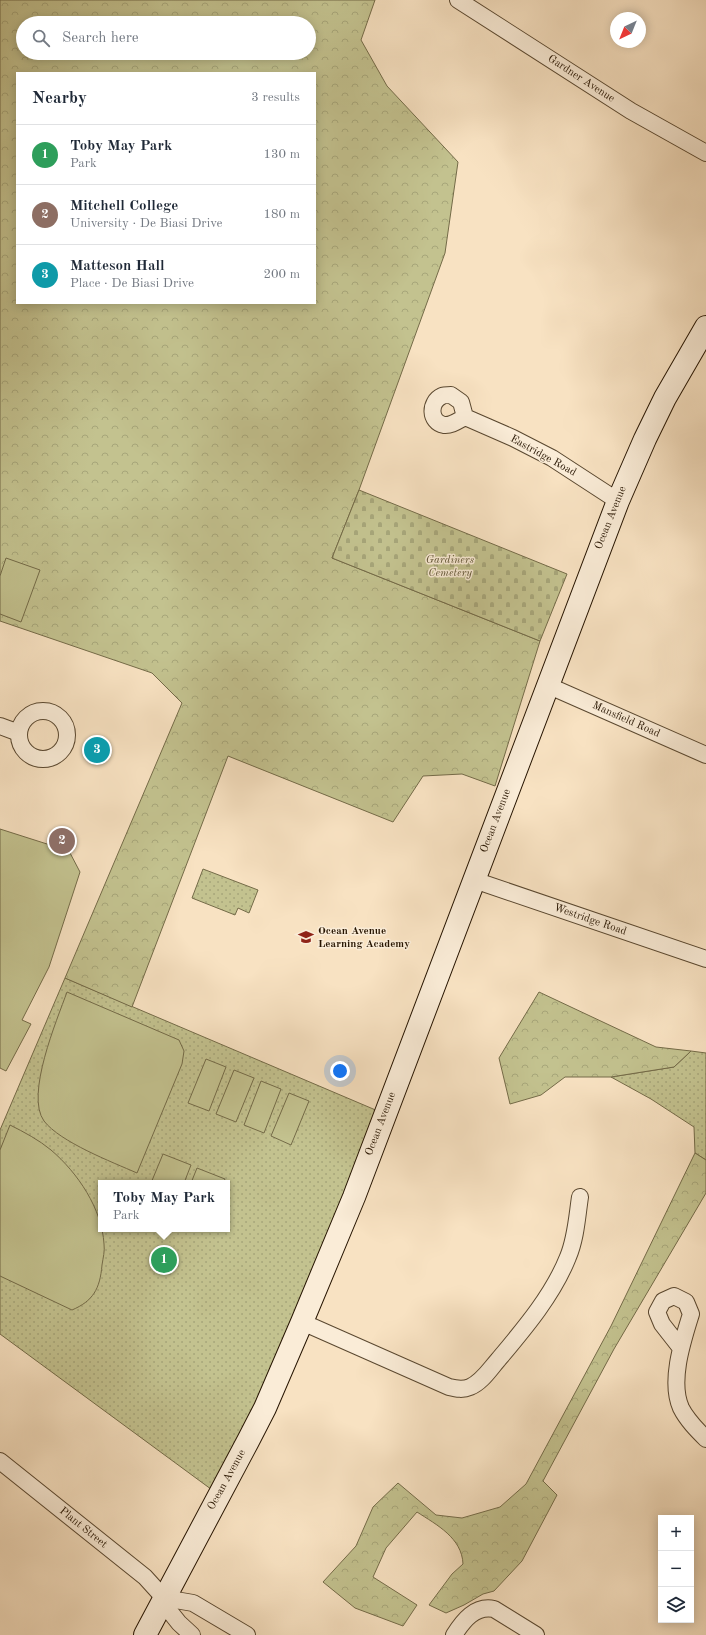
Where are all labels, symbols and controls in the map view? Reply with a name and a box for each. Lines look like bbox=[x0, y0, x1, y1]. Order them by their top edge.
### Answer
north arrow bbox=[610, 12, 646, 48]
search box bbox=[16, 16, 316, 60]
icon: search bbox=[30, 27, 52, 49]
text: Search here bbox=[62, 31, 139, 46]
street label: Gardner Avenue bbox=[546, 53, 616, 105]
text: Nearby bbox=[32, 90, 87, 107]
text: 3 results bbox=[251, 91, 300, 104]
text: Toby May Park bbox=[70, 139, 172, 154]
text: 1 bbox=[41, 148, 49, 161]
text: 130 m bbox=[263, 148, 300, 161]
text: Park bbox=[70, 157, 97, 170]
text: Mitchell College bbox=[70, 199, 178, 214]
text: 2 bbox=[41, 208, 49, 221]
text: 180 m bbox=[263, 208, 300, 221]
text: University · De Biasi Drive bbox=[70, 217, 222, 230]
text: Matteson Hall bbox=[70, 259, 165, 274]
text: 3 bbox=[41, 268, 49, 281]
text: 200 m bbox=[263, 268, 300, 281]
text: Place · De Biasi Drive bbox=[70, 277, 194, 290]
street label: Eastridge Road bbox=[508, 433, 578, 479]
street label: Ocean Avenue bbox=[593, 485, 629, 551]
park label: Gardiners Cemetery bbox=[426, 555, 475, 579]
street label: Mansfield Road bbox=[591, 700, 662, 740]
pin: 3 bbox=[84, 735, 110, 765]
street label: Ocean Avenue bbox=[479, 788, 513, 854]
pin: 2 bbox=[49, 826, 75, 856]
street label: Westridge Road bbox=[552, 902, 628, 938]
place label: Ocean Avenue Learning Academy bbox=[318, 926, 410, 950]
school or university icon: Ocean Avenue Learning Academy bbox=[297, 928, 315, 946]
your location bbox=[330, 1061, 350, 1081]
street label: Ocean Avenue bbox=[364, 1091, 398, 1157]
popup bbox=[98, 1180, 230, 1232]
text: Toby May Park bbox=[113, 1191, 215, 1206]
text: Park bbox=[113, 1209, 140, 1222]
pin: 1 bbox=[151, 1245, 177, 1275]
street label: Ocean Avenue bbox=[206, 1448, 248, 1512]
street label: Plant Street bbox=[57, 1506, 109, 1551]
map controls bbox=[658, 1515, 694, 1623]
button: + bbox=[658, 1515, 694, 1551]
button: − bbox=[658, 1551, 694, 1587]
button: layers bbox=[658, 1587, 694, 1623]

